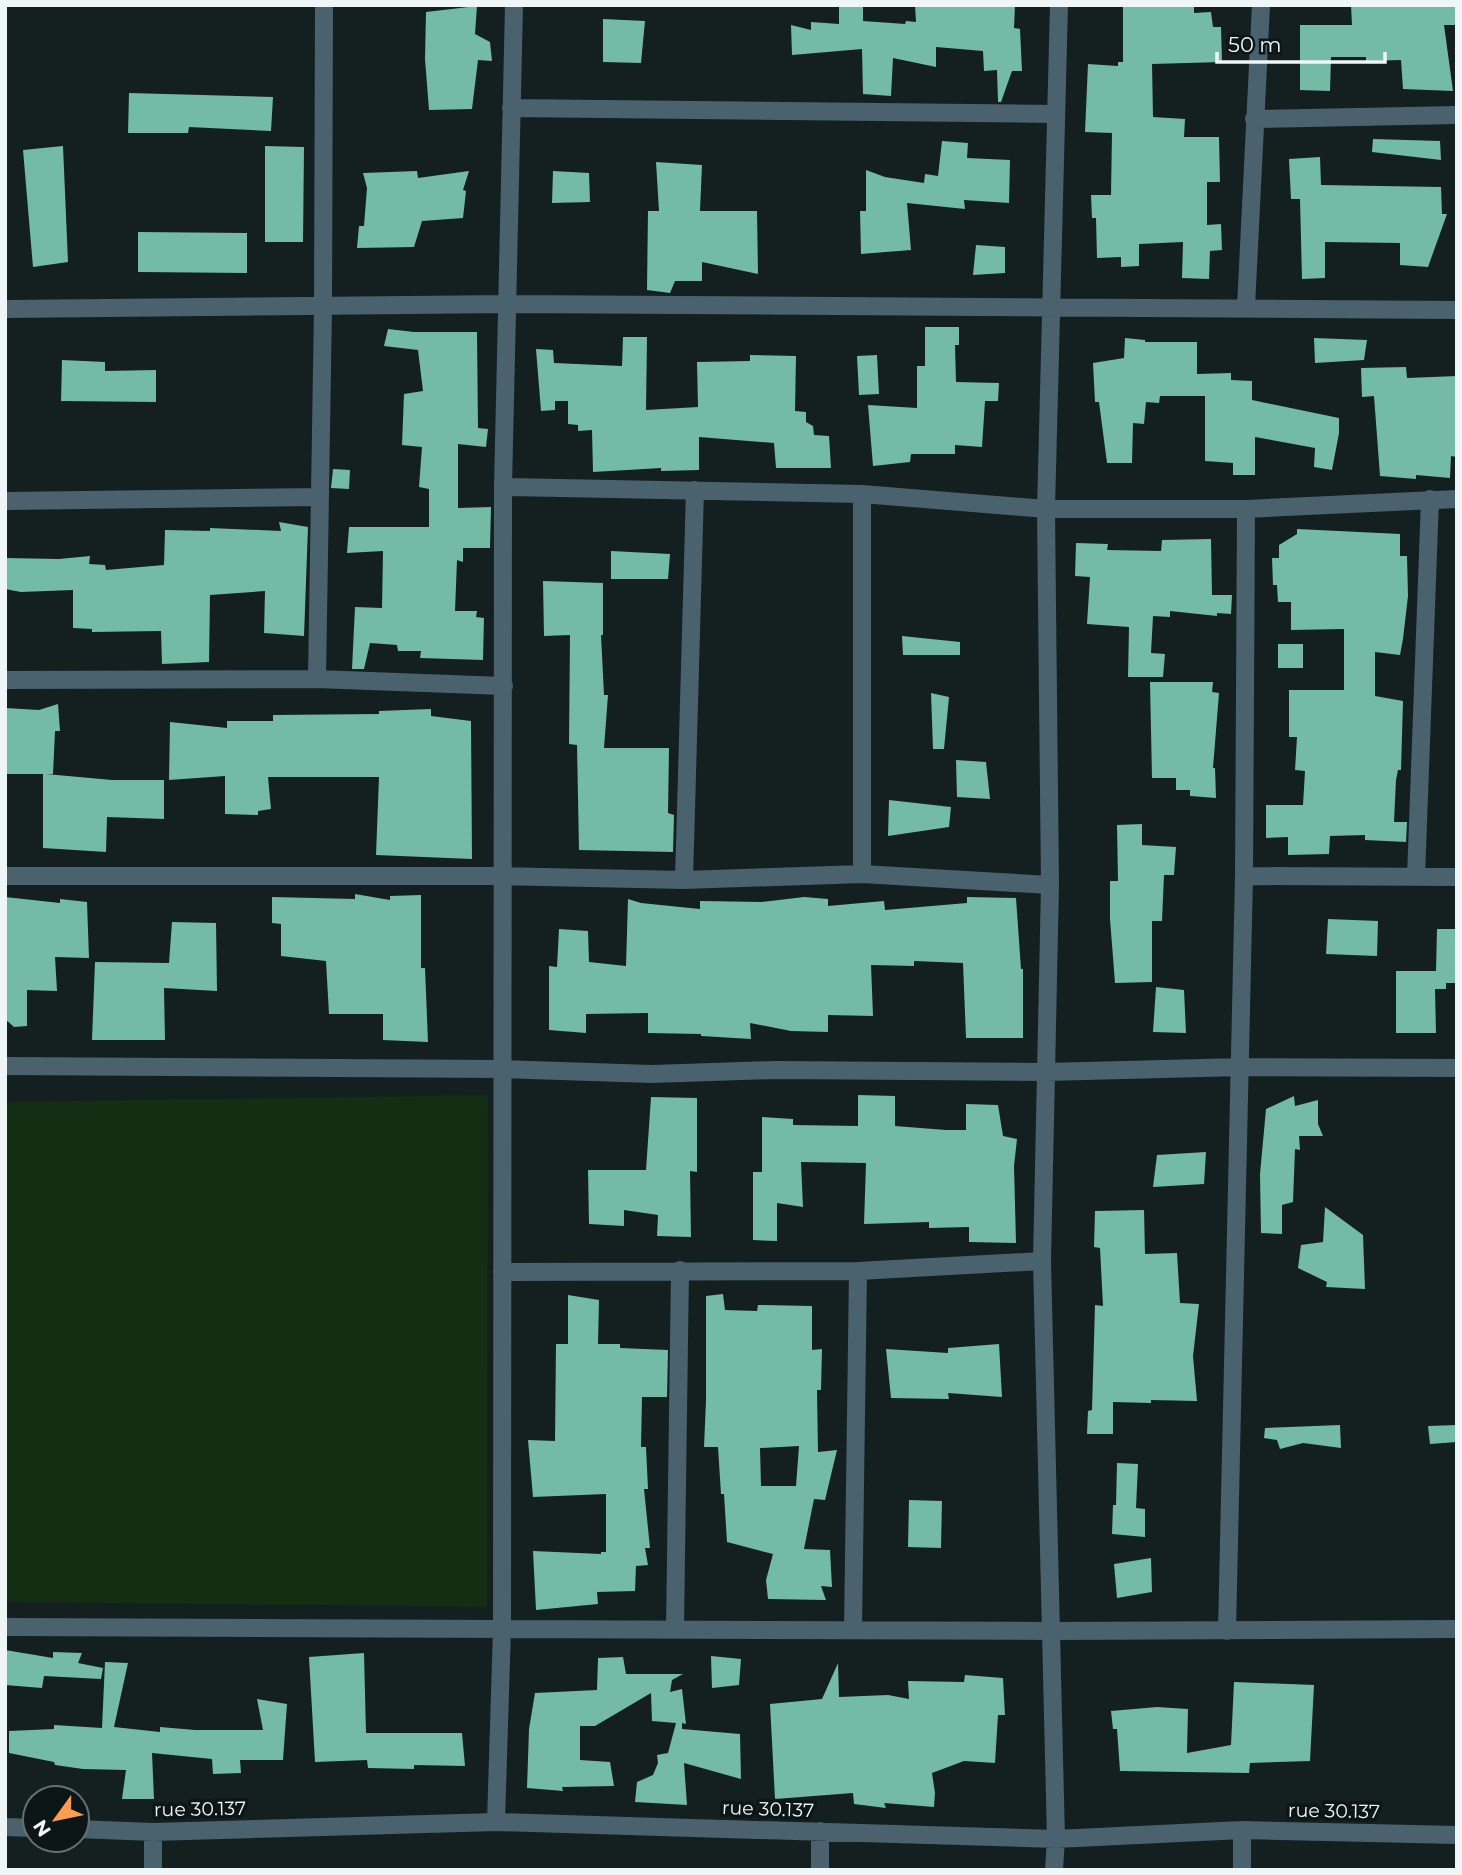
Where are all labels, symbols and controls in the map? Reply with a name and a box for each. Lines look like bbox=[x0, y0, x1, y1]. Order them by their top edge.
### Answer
scale bar bbox=[1217, 21, 1385, 65]
text: 50 m bbox=[1228, 32, 1282, 57]
north arrow bbox=[21, 1784, 91, 1854]
street label: rue 30.137 bbox=[722, 1796, 814, 1822]
street label: rue 30.137 bbox=[154, 1797, 246, 1821]
street label: rue 30.137 bbox=[1288, 1799, 1380, 1823]
text: N bbox=[28, 1815, 56, 1841]

